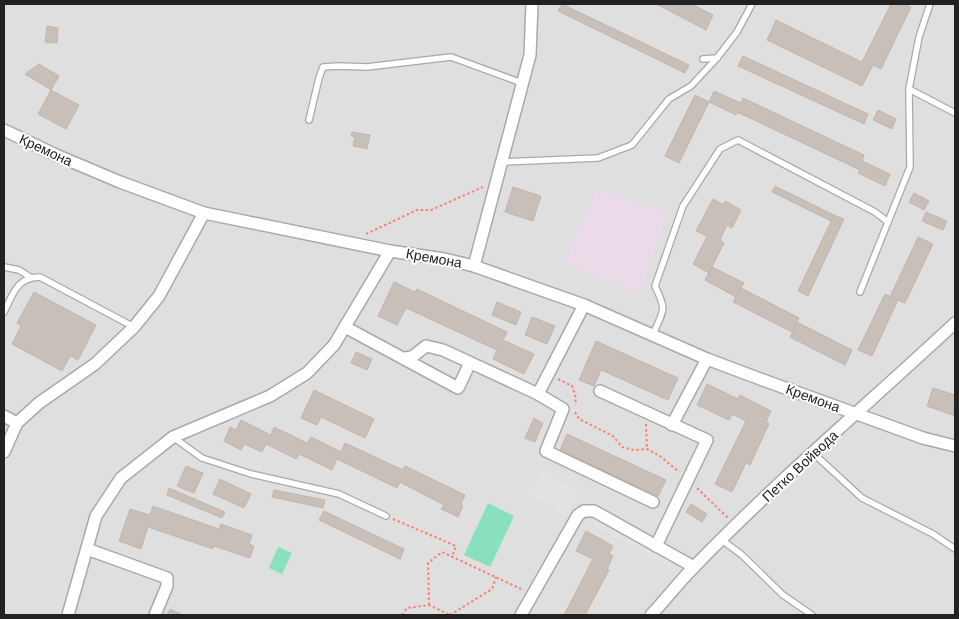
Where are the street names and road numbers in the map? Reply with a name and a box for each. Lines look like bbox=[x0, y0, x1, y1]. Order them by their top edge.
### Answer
street label: Кремона bbox=[17, 131, 75, 169]
street label: Кремона bbox=[405, 245, 463, 271]
street label: Кремона bbox=[784, 381, 843, 415]
street label: Петко Войвода bbox=[759, 427, 841, 505]

